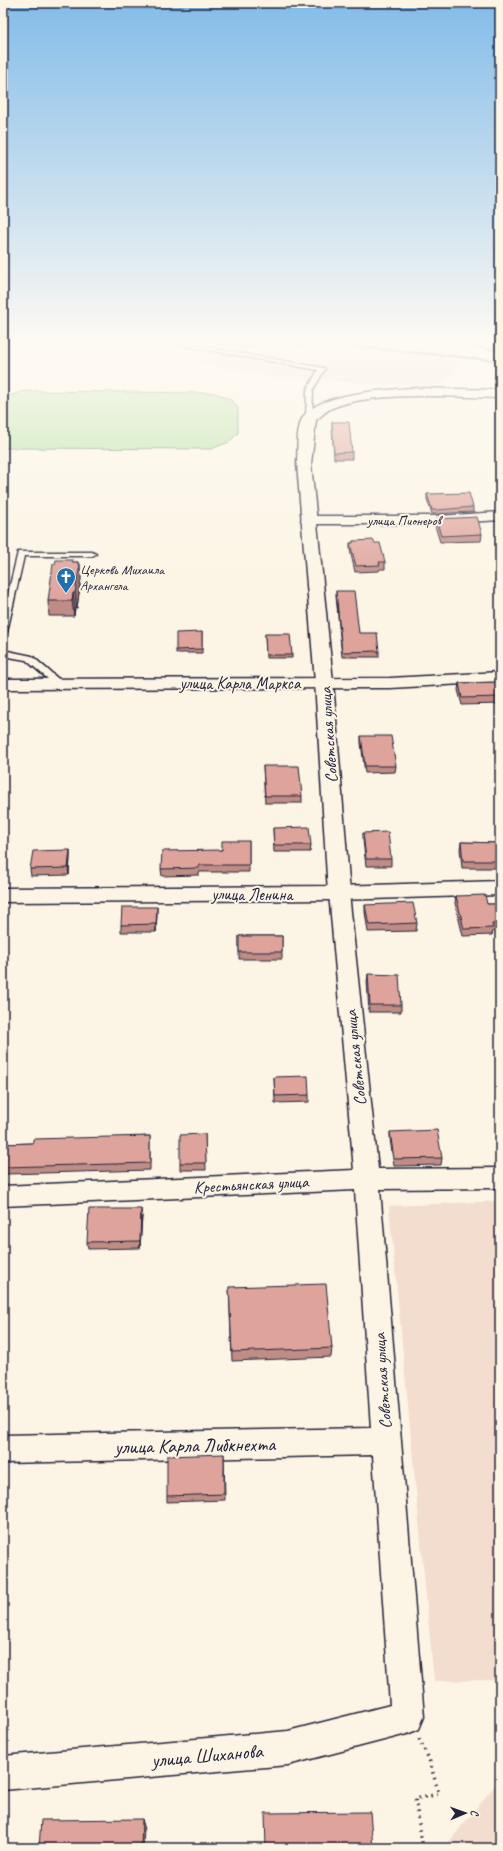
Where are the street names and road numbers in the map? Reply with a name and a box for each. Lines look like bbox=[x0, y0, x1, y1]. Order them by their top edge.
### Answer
street label: улица Пионеров bbox=[366, 512, 444, 529]
street label: улица Карла Маркса bbox=[179, 673, 302, 694]
street label: Советская улица bbox=[315, 685, 342, 784]
street label: улица Ленина bbox=[211, 884, 294, 905]
street label: Советская улица bbox=[340, 1008, 371, 1107]
street label: Крестьянская улица bbox=[193, 1171, 310, 1198]
street label: Советская улица bbox=[369, 1331, 396, 1430]
street label: улица Карла Либкнехта bbox=[114, 1432, 277, 1459]
street label: улица Шиханова bbox=[149, 1738, 265, 1773]

